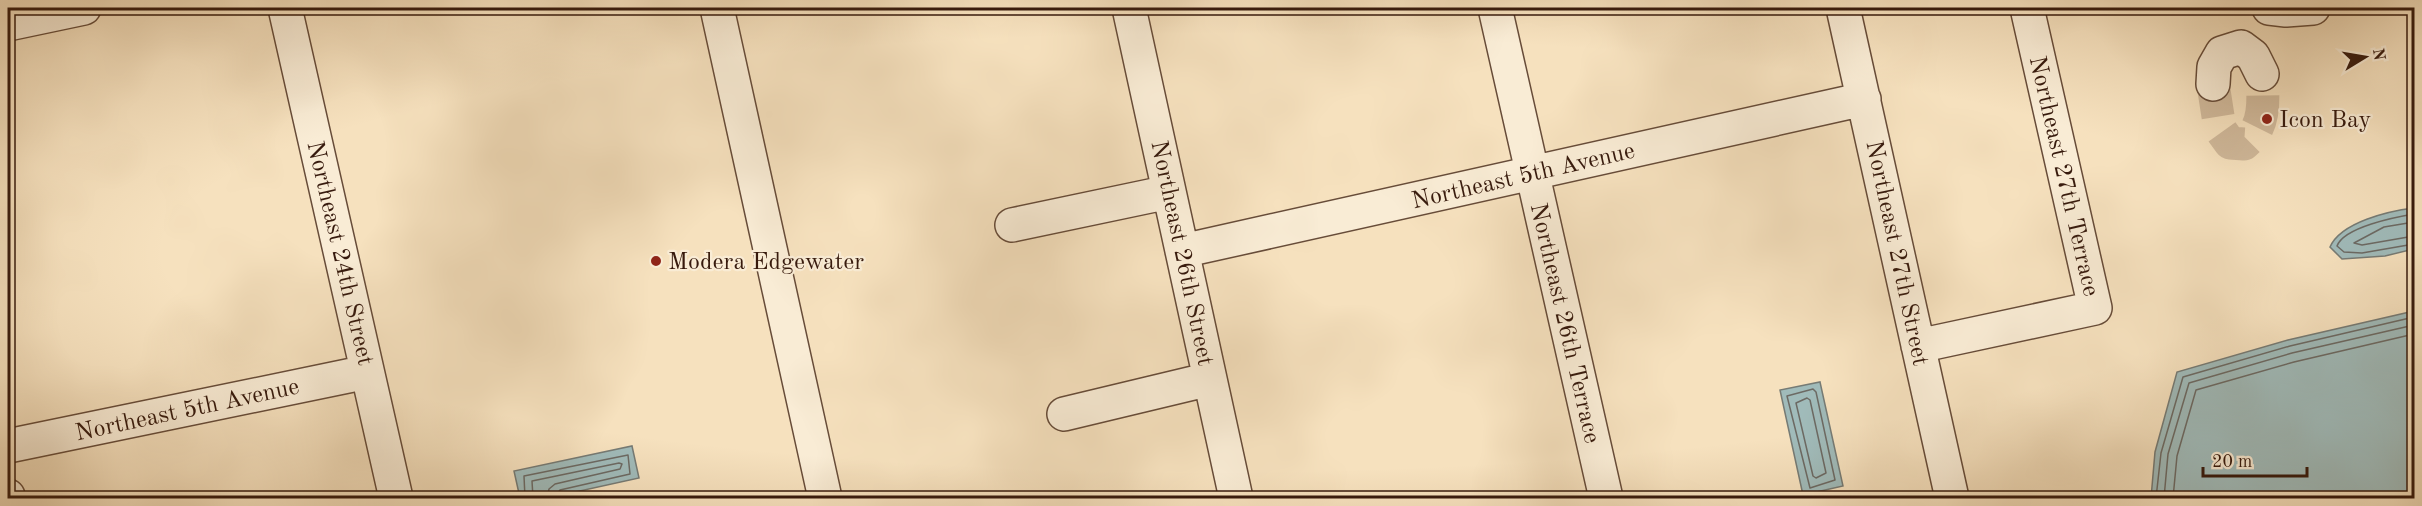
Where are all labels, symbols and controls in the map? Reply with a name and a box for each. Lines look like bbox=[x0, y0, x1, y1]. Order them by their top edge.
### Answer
north arrow bbox=[2335, 27, 2395, 87]
text: N bbox=[2369, 47, 2387, 63]
street label: Northeast 27th Terrace bbox=[2024, 54, 2102, 299]
place label: Icon Bay bbox=[2279, 109, 2372, 133]
marker: Icon Bay bbox=[2260, 112, 2274, 126]
street label: Northeast 24th Street bbox=[302, 139, 377, 368]
street label: Northeast 26th Street bbox=[1145, 139, 1217, 368]
street label: Northeast 27th Street bbox=[1860, 139, 1932, 368]
street label: Northeast 5th Avenue bbox=[1409, 140, 1637, 214]
street label: Northeast 26th Terrace bbox=[1525, 201, 1603, 446]
place label: Modera Edgewater bbox=[668, 251, 864, 275]
marker: Modera Edgewater bbox=[649, 254, 663, 268]
street label: Northeast 5th Avenue bbox=[73, 375, 302, 446]
scale bar bbox=[2203, 440, 2306, 478]
text: 20 m bbox=[2212, 453, 2252, 471]

